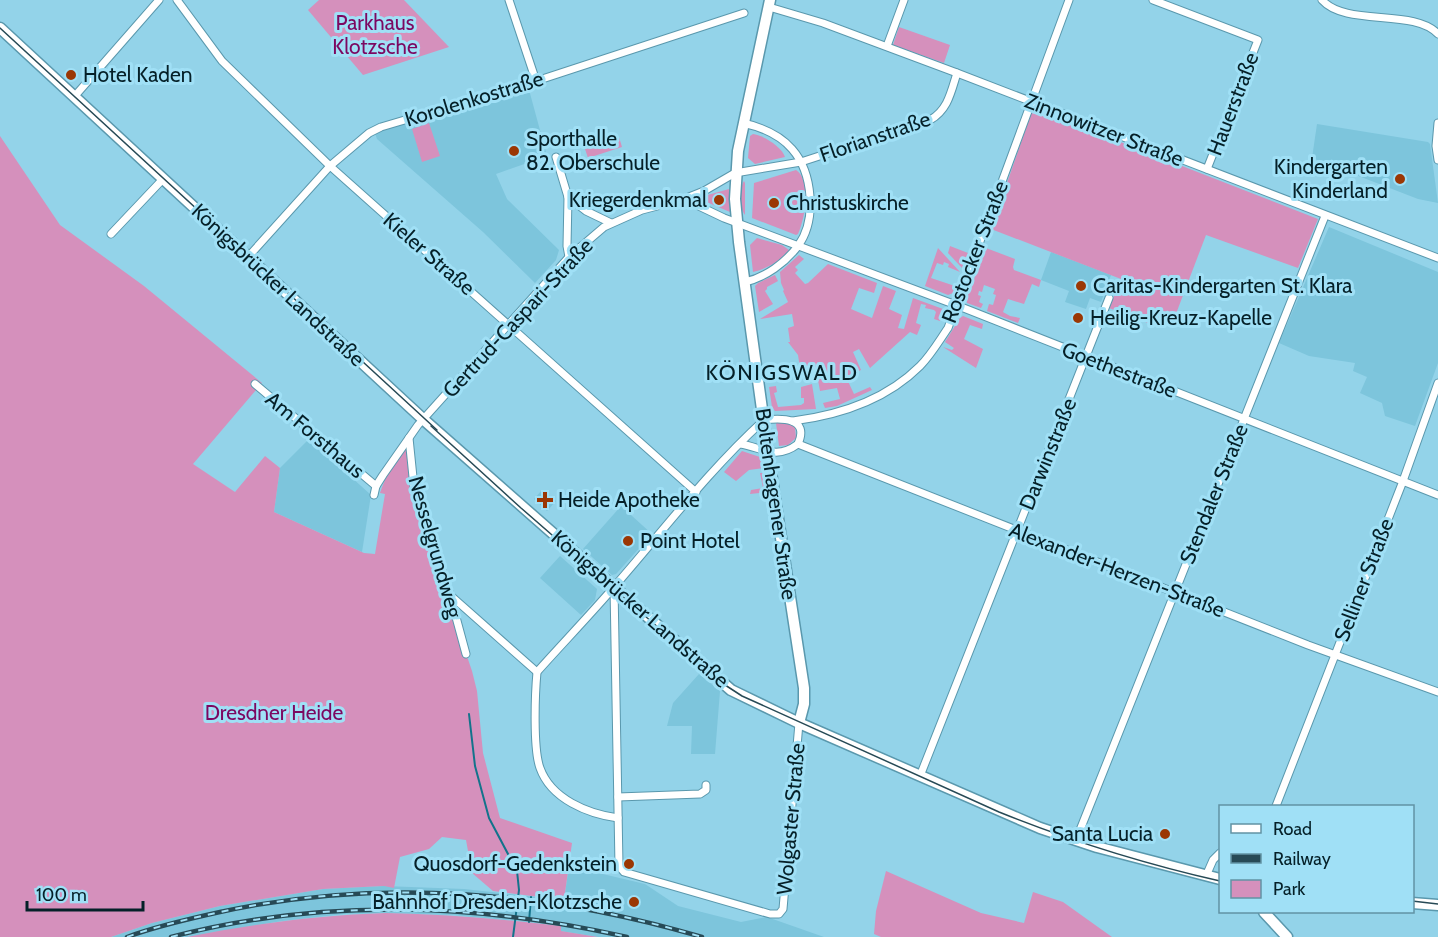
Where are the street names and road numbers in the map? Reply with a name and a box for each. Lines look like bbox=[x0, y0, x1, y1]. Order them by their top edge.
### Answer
street label: Hauerstraße bbox=[1201, 49, 1264, 159]
street label: Korolenkostraße bbox=[402, 66, 546, 131]
street label: Zinnowitzer Straße bbox=[1021, 88, 1187, 171]
street label: Florianstraße bbox=[816, 106, 934, 167]
street label: Rostocker Straße bbox=[936, 177, 1013, 326]
street label: Königsbrücker Landstraße bbox=[187, 198, 370, 371]
street label: Kieler Straße bbox=[379, 207, 480, 300]
street label: Gertrud-Caspari-Straße bbox=[437, 233, 598, 402]
street label: Goethestraße bbox=[1058, 336, 1180, 403]
street label: Am Forsthaus bbox=[261, 386, 370, 483]
street label: Darwinstraße bbox=[1014, 394, 1081, 513]
street label: Boltenhagener Straße bbox=[751, 406, 802, 602]
street label: Stendaler Straße bbox=[1174, 420, 1253, 567]
street label: Nesselgrundweg bbox=[403, 473, 468, 621]
street label: Selliner Straße bbox=[1329, 515, 1399, 645]
street label: Alexander-Herzen-Straße bbox=[1006, 517, 1229, 622]
street label: Königsbrücker Landstraße bbox=[546, 525, 734, 693]
street label: Wolgaster Straße bbox=[771, 742, 810, 896]

